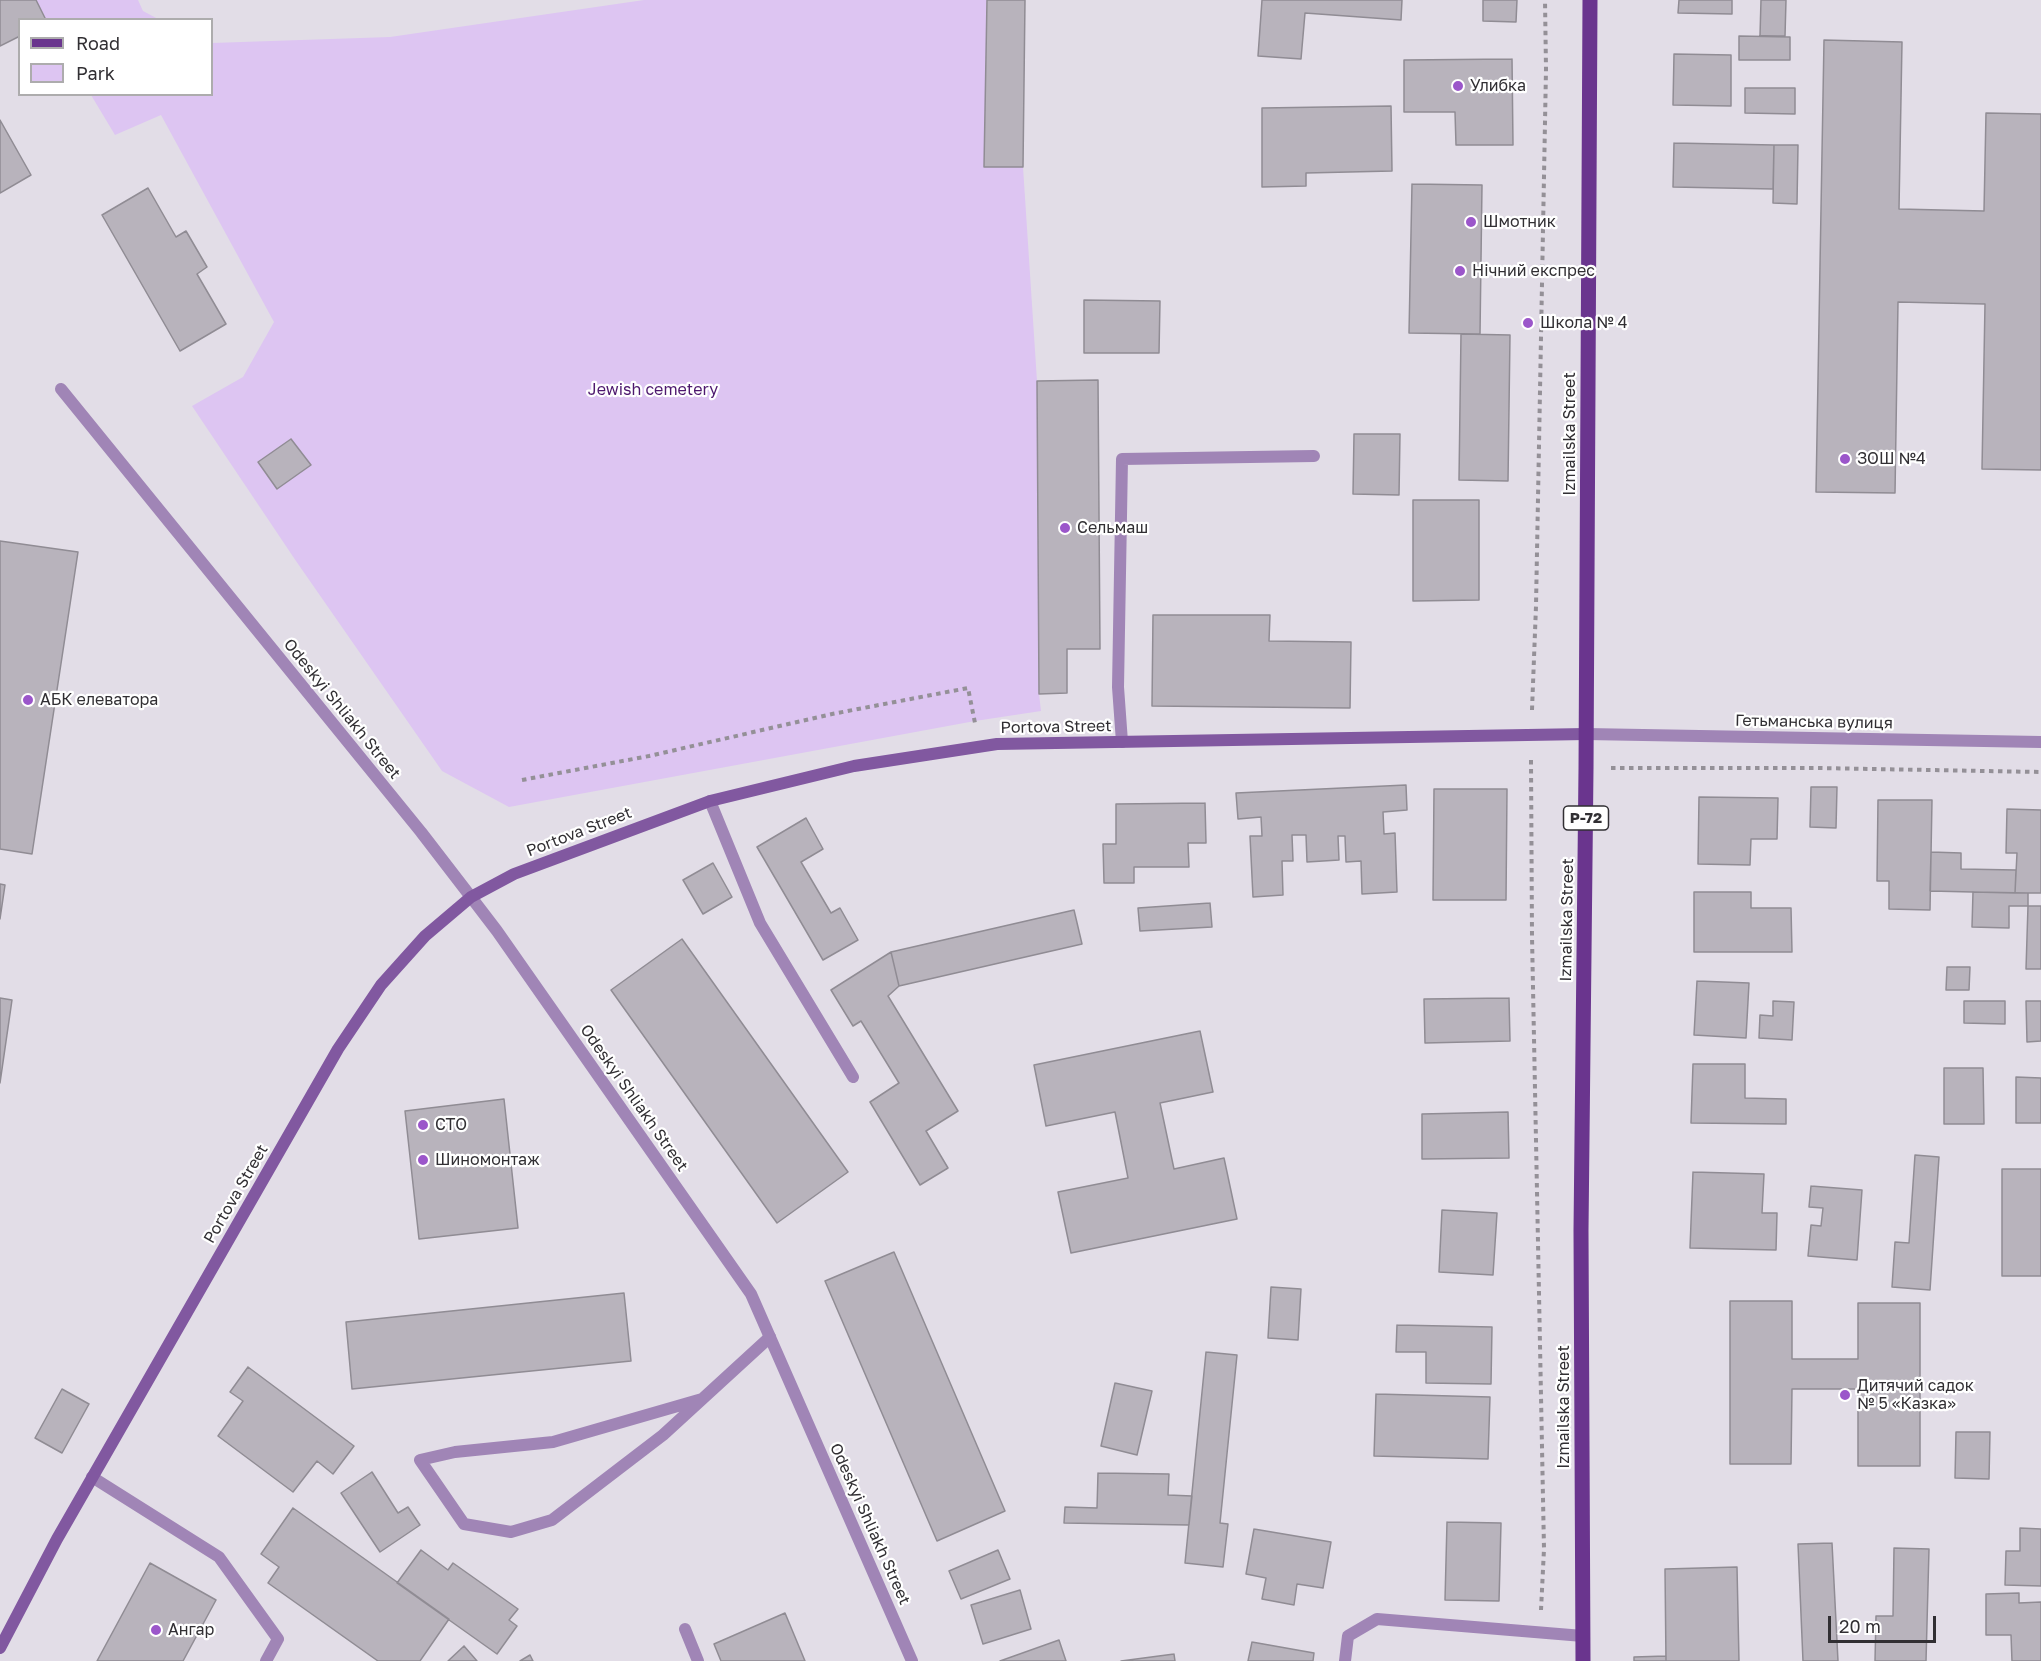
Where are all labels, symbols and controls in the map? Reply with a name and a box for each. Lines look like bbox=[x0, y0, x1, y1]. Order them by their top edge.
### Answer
legend bbox=[18, 18, 213, 96]
text: Road bbox=[76, 32, 120, 54]
text: Park bbox=[76, 62, 115, 84]
place label: Улибка bbox=[1470, 76, 1526, 96]
marker: Улибка bbox=[1451, 79, 1465, 93]
place label: Шмотник bbox=[1483, 212, 1556, 232]
marker: Шмотник bbox=[1464, 215, 1478, 229]
place label: Нічний експрес bbox=[1472, 261, 1595, 281]
marker: Нічний експрес bbox=[1453, 264, 1467, 278]
place label: Школа № 4 bbox=[1540, 313, 1628, 333]
marker: Школа № 4 bbox=[1521, 316, 1535, 330]
street label: Izmailska Street bbox=[1560, 372, 1580, 496]
park label: Jewish cemetery bbox=[588, 380, 718, 400]
place label: ЗОШ №4 bbox=[1857, 449, 1926, 469]
marker: ЗОШ №4 bbox=[1838, 452, 1852, 466]
place label: Сельмаш bbox=[1077, 518, 1148, 538]
marker: Сельмаш bbox=[1058, 521, 1072, 535]
street label: Odeskyi Shliakh Street bbox=[280, 635, 404, 783]
place label: АБК елеватора bbox=[40, 690, 158, 710]
marker: АБК елеватора bbox=[21, 693, 35, 707]
street label: Гетьманська вулиця bbox=[1735, 711, 1893, 733]
street label: Portova Street bbox=[1000, 716, 1112, 738]
street label: Portova Street bbox=[524, 803, 634, 861]
road number: Р-72 bbox=[1564, 806, 1608, 830]
street label: Izmailska Street bbox=[1556, 858, 1578, 982]
street label: Odeskyi Shliakh Street bbox=[576, 1021, 692, 1175]
place label: СТО bbox=[435, 1115, 467, 1135]
marker: СТО bbox=[416, 1118, 430, 1132]
street label: Portova Street bbox=[200, 1141, 272, 1247]
place label: Шиномонтаж bbox=[435, 1150, 540, 1170]
marker: Шиномонтаж bbox=[416, 1153, 430, 1167]
street label: Izmailska Street bbox=[1554, 1345, 1574, 1469]
place label: Дитячий садок № 5 «Казка» bbox=[1857, 1376, 1974, 1414]
marker: Дитячий садок № 5 «Казка» bbox=[1838, 1388, 1852, 1402]
street label: Odeskyi Shliakh Street bbox=[826, 1440, 914, 1608]
scale bar bbox=[1831, 1604, 1939, 1642]
text: 20 m bbox=[1839, 1615, 1881, 1637]
place label: Ангар bbox=[168, 1620, 214, 1640]
marker: Ангар bbox=[149, 1623, 163, 1637]

